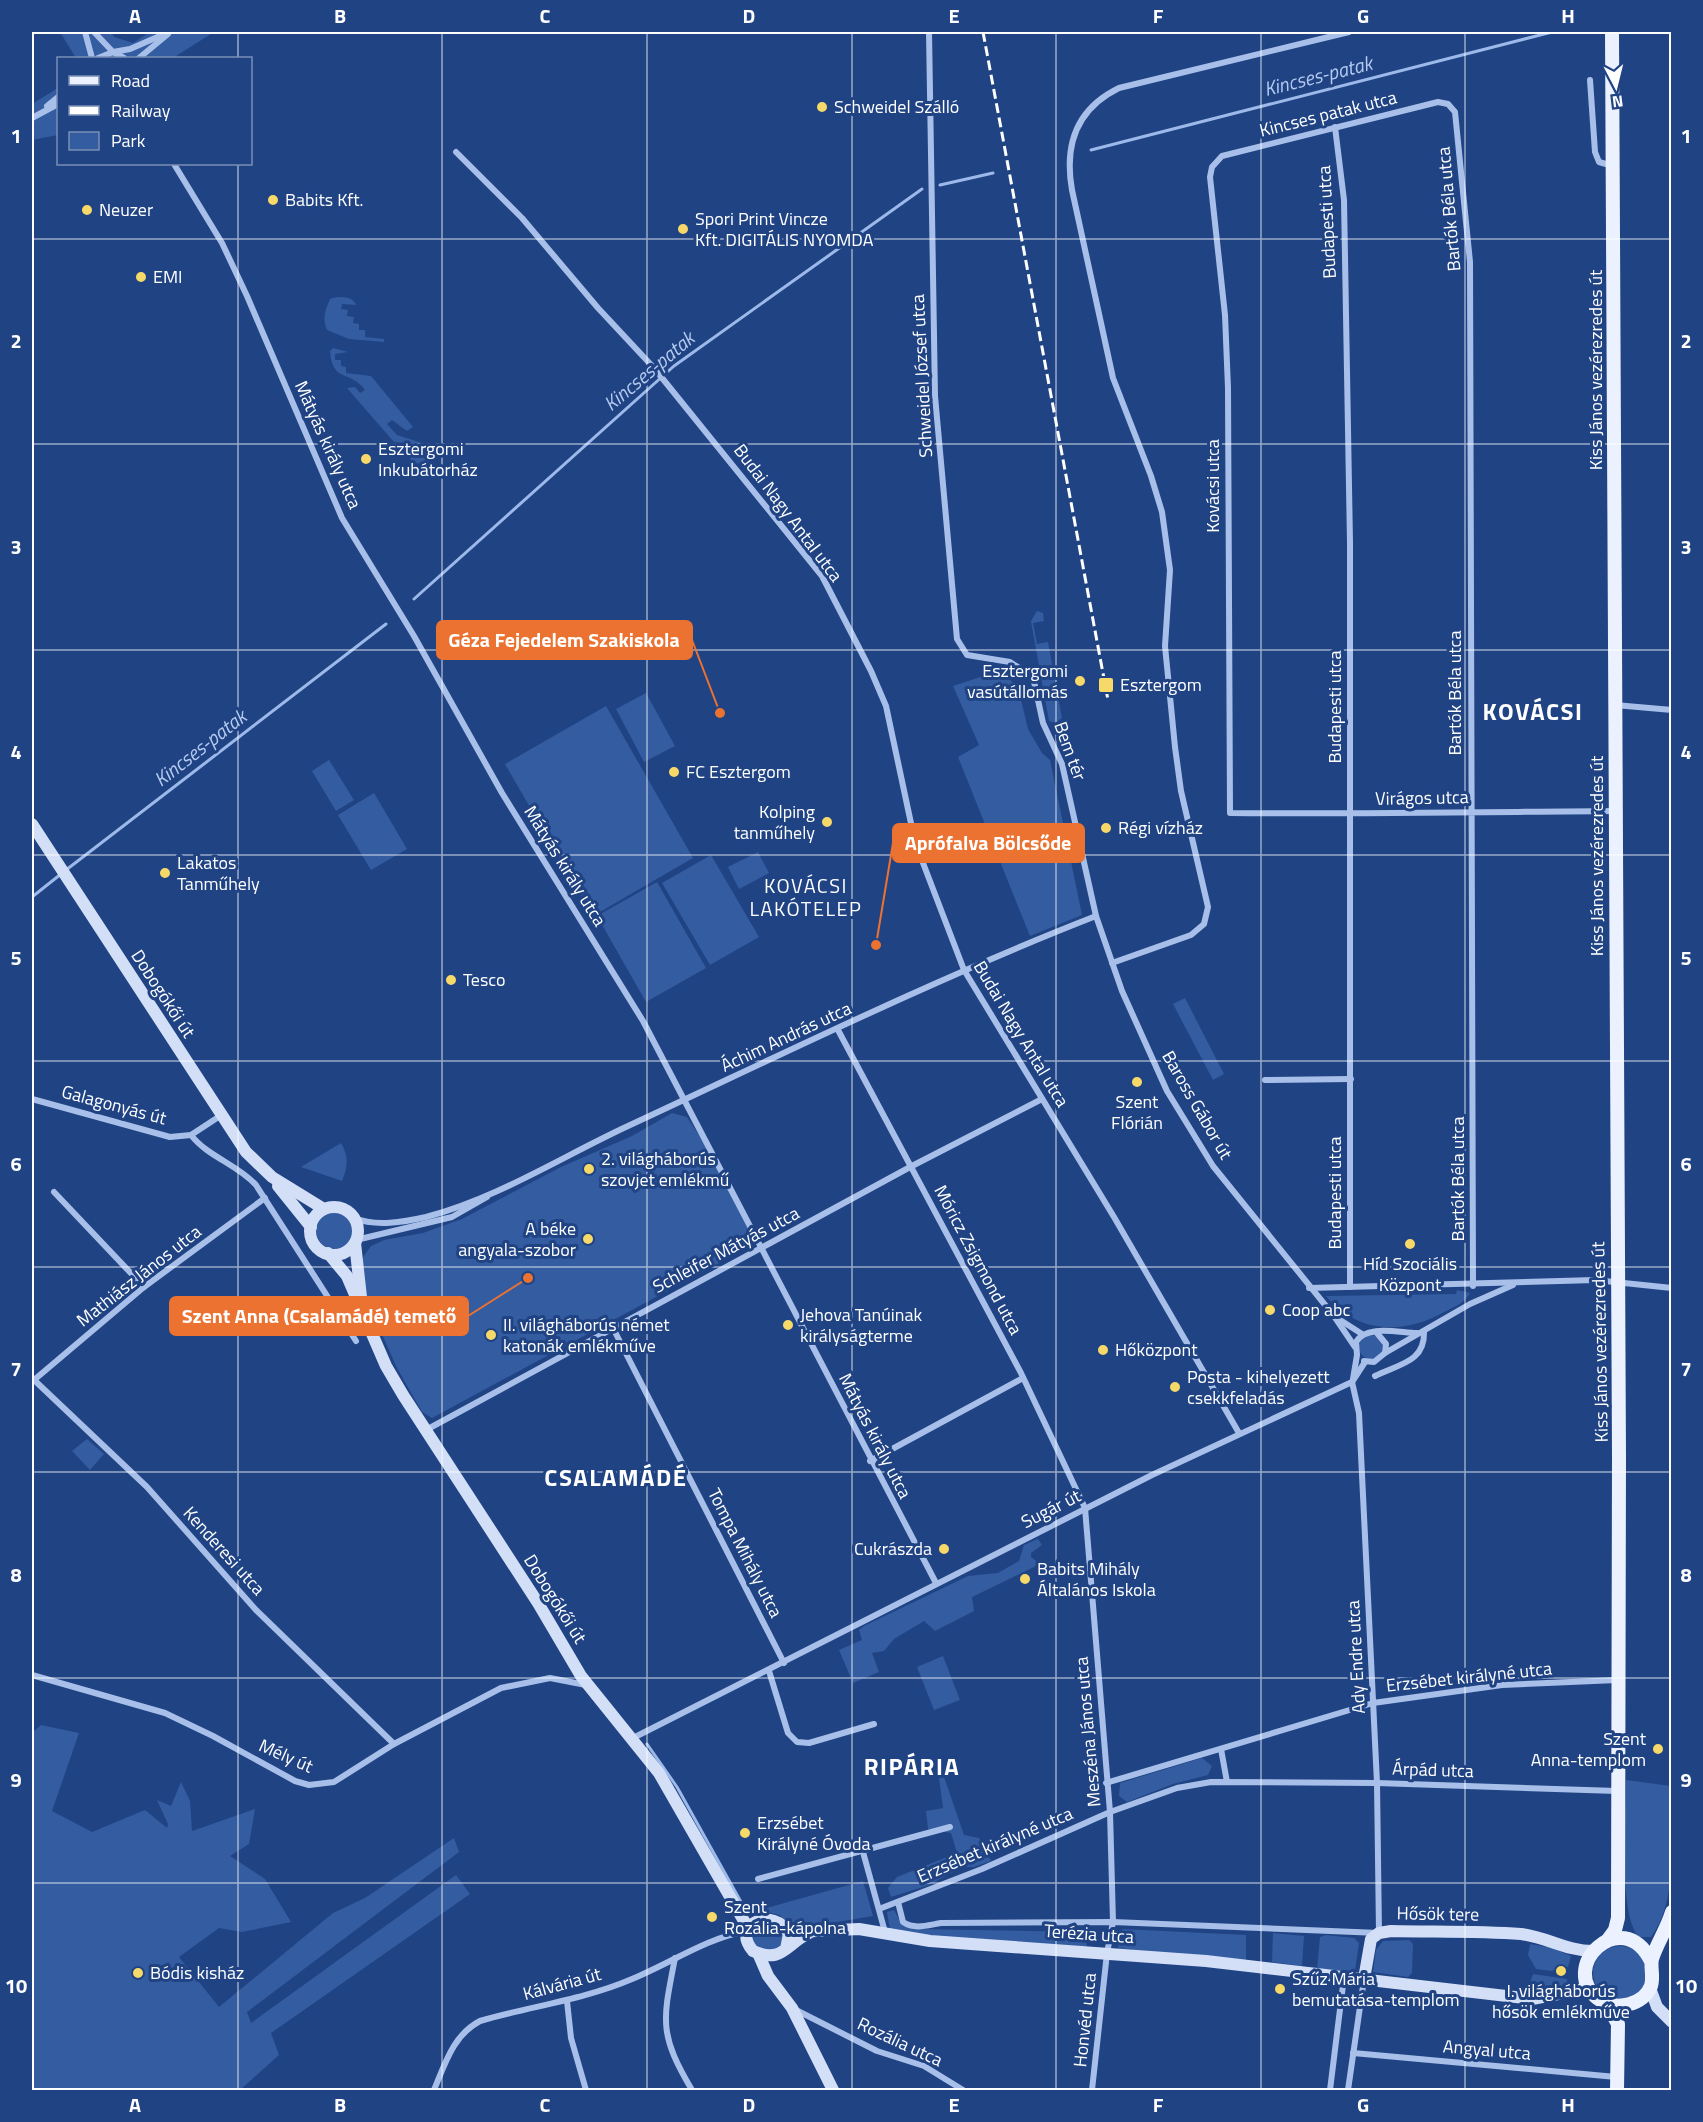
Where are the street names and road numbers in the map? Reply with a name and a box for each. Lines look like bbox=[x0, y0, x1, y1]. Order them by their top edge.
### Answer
street label: Kincses patak utca bbox=[1256, 83, 1399, 144]
street label: Bartók Béla utca bbox=[1430, 146, 1467, 272]
street label: Budapesti utca bbox=[1310, 165, 1343, 279]
street label: Kiss János vezérezredes út bbox=[1582, 269, 1609, 470]
street label: Schweidel József utca bbox=[904, 294, 939, 458]
street label: Mátyás király utca bbox=[288, 376, 369, 513]
street label: Budai Nagy Antal utca bbox=[727, 438, 849, 587]
street label: Kovácsi utca bbox=[1199, 439, 1226, 533]
street label: Bartók Béla utca bbox=[1441, 631, 1468, 755]
street label: Budapesti utca bbox=[1321, 650, 1348, 764]
street label: Bem tér bbox=[1047, 718, 1094, 784]
street label: Kiss János vezérezredes út bbox=[1583, 755, 1610, 956]
street label: Virágos utca bbox=[1375, 783, 1469, 812]
street label: Mátyás király utca bbox=[517, 800, 613, 931]
street label: Dobogókői út bbox=[125, 944, 202, 1044]
street label: Budai Nagy Antal utca bbox=[967, 955, 1076, 1112]
street label: Áchim András utca bbox=[716, 994, 856, 1079]
street label: Baross Gábor út bbox=[1155, 1045, 1240, 1165]
street label: Galagonyás út bbox=[59, 1078, 170, 1132]
street label: Bartók Béla utca bbox=[1444, 1117, 1471, 1241]
street label: Budapesti utca bbox=[1321, 1136, 1348, 1250]
street label: Móricz Zsigmond utca bbox=[927, 1180, 1029, 1340]
street label: Schleifer Mátyás utca bbox=[648, 1199, 804, 1300]
street label: Mathiász János utca bbox=[70, 1218, 207, 1333]
street label: Kiss János vezérezredes út bbox=[1584, 1241, 1615, 1443]
street label: Mátyás király utca bbox=[832, 1368, 919, 1503]
street label: Sugár út bbox=[1016, 1482, 1086, 1535]
street label: Tompa Mihály utca bbox=[701, 1483, 790, 1622]
street label: Kenderesi utca bbox=[177, 1500, 272, 1601]
street label: Dobogókői út bbox=[517, 1549, 594, 1649]
street label: Ady Endre utca bbox=[1339, 1600, 1372, 1715]
street label: Erzsébet királyné utca bbox=[1385, 1654, 1553, 1699]
street label: Meszéna János utca bbox=[1067, 1656, 1108, 1808]
street label: Mély út bbox=[255, 1732, 318, 1780]
street label: Árpád utca bbox=[1392, 1755, 1474, 1784]
street label: Erzsébet királyné utca bbox=[913, 1800, 1077, 1890]
street label: Hősök tere bbox=[1396, 1899, 1480, 1928]
street label: Terézia utca bbox=[1043, 1917, 1135, 1950]
street label: Kálvária út bbox=[520, 1960, 605, 2007]
street label: Honvéd utca bbox=[1066, 1971, 1103, 2069]
street label: Rozália utca bbox=[853, 2010, 947, 2073]
street label: Angyal utca bbox=[1442, 2032, 1532, 2067]

